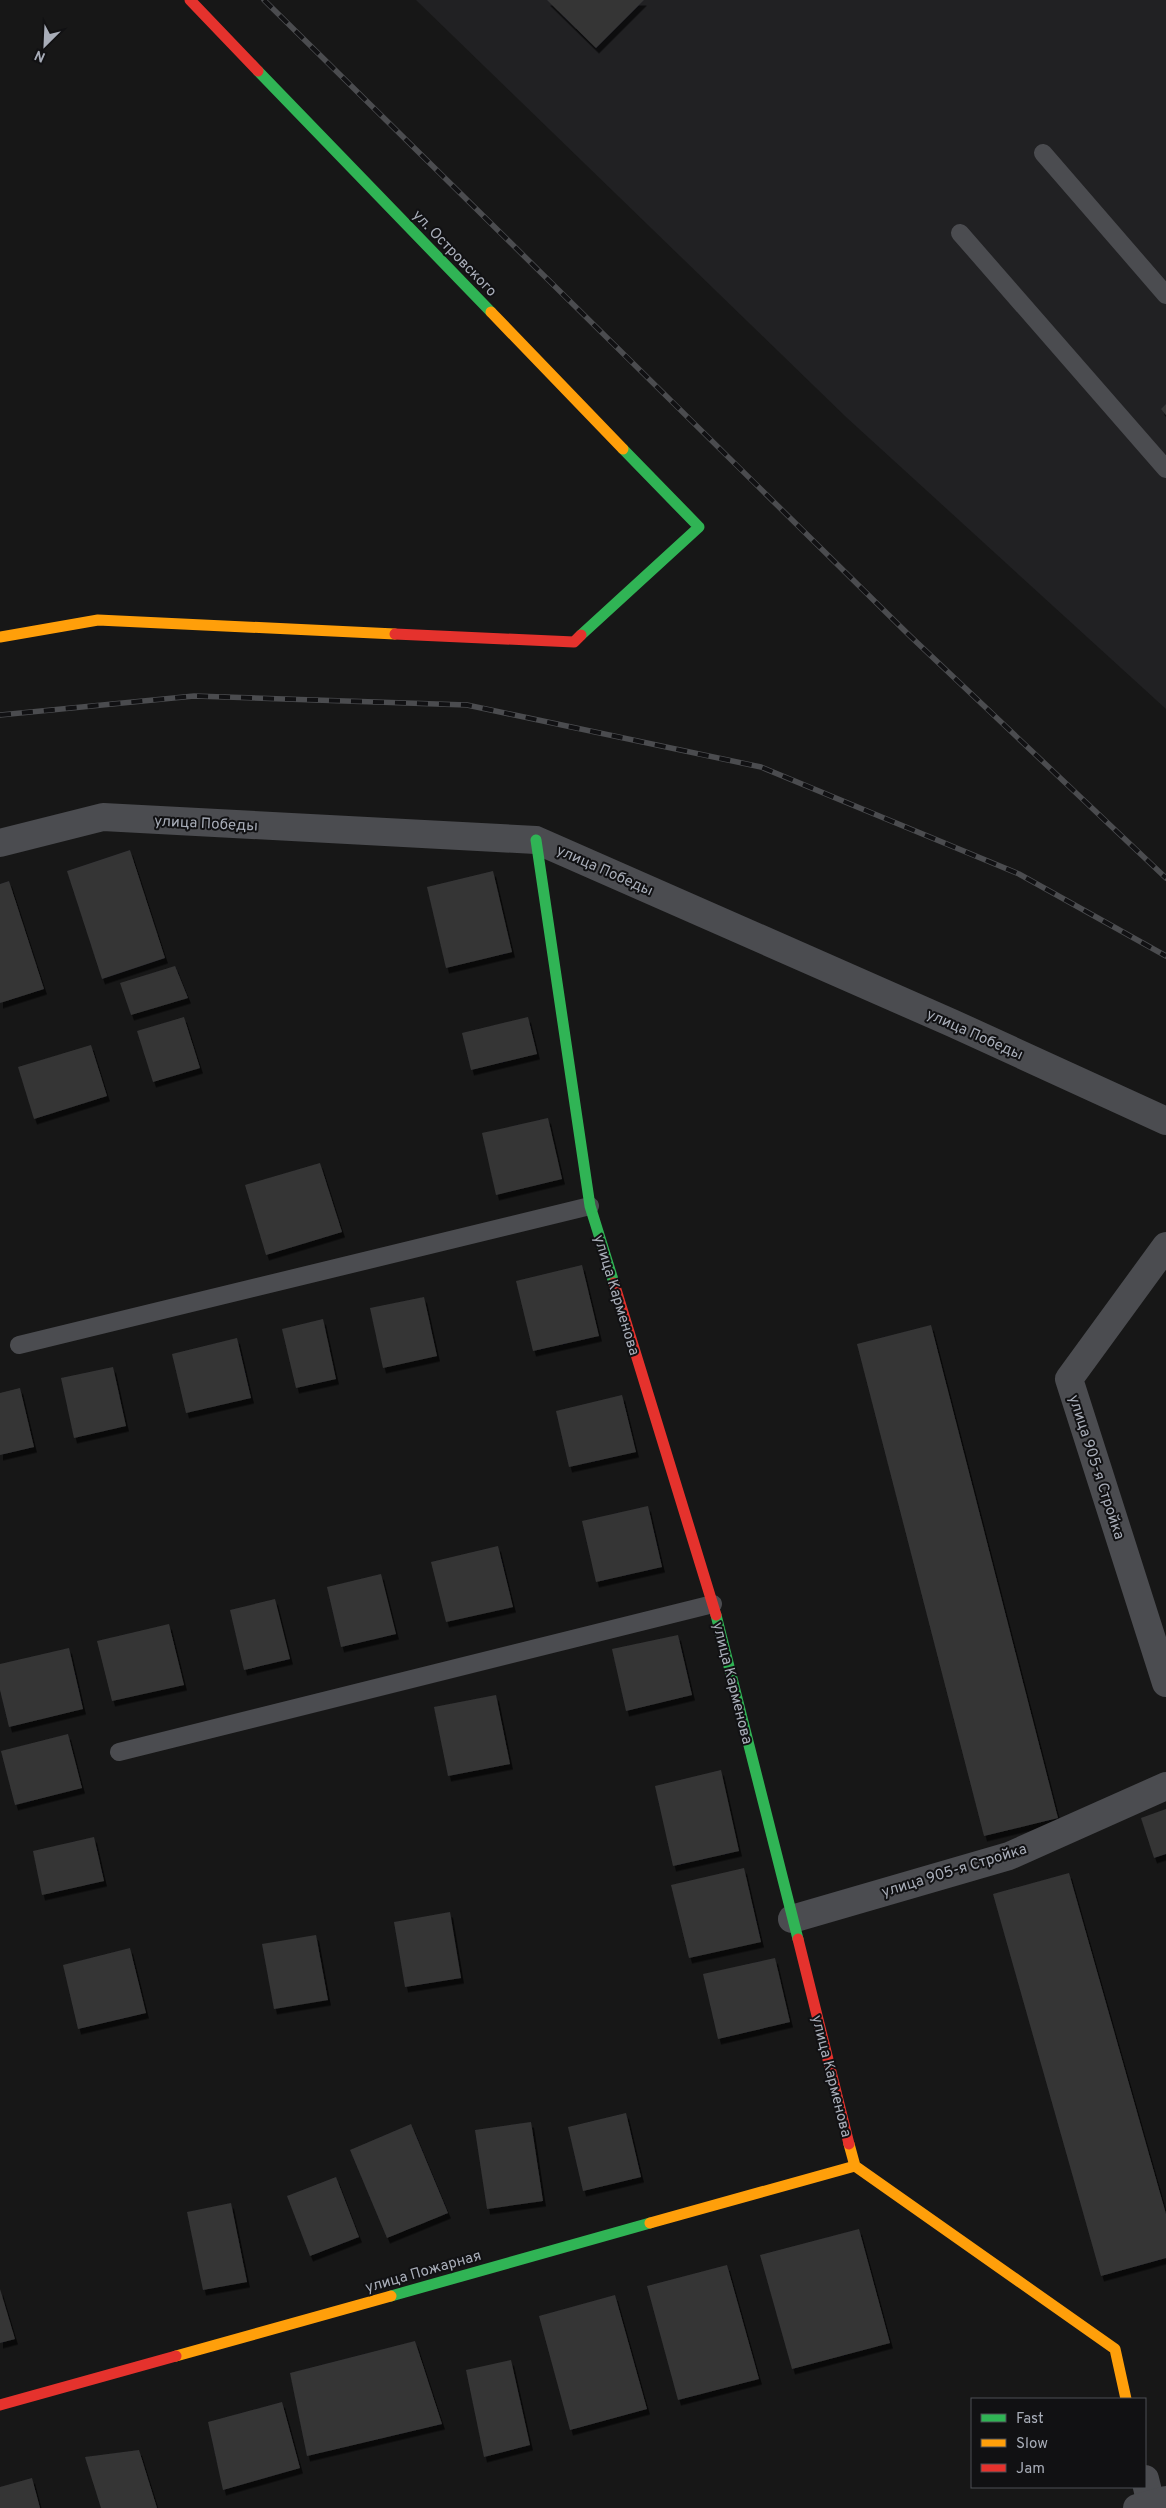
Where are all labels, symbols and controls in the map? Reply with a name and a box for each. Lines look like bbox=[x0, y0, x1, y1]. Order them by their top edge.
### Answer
north arrow bbox=[20, 20, 70, 70]
text: N bbox=[32, 46, 48, 65]
street label: ул. Островского bbox=[408, 207, 500, 302]
street label: улица Победы bbox=[154, 812, 258, 837]
street label: улица Победы bbox=[553, 842, 656, 901]
street label: улица Победы bbox=[923, 1006, 1026, 1065]
street label: улица Карменова bbox=[588, 1233, 643, 1358]
street label: улица 905-я Стройка bbox=[1063, 1393, 1128, 1542]
street label: улица Карменова bbox=[707, 1620, 756, 1746]
street label: улица 905-я Стройка bbox=[879, 1840, 1029, 1903]
street label: улица Карменова bbox=[806, 2013, 855, 2139]
street label: улица Пожарная bbox=[363, 2247, 484, 2298]
legend bbox=[971, 2398, 1146, 2488]
text: Fast bbox=[1016, 2410, 1044, 2429]
text: Slow bbox=[1016, 2435, 1048, 2454]
text: Jam bbox=[1016, 2460, 1045, 2479]

